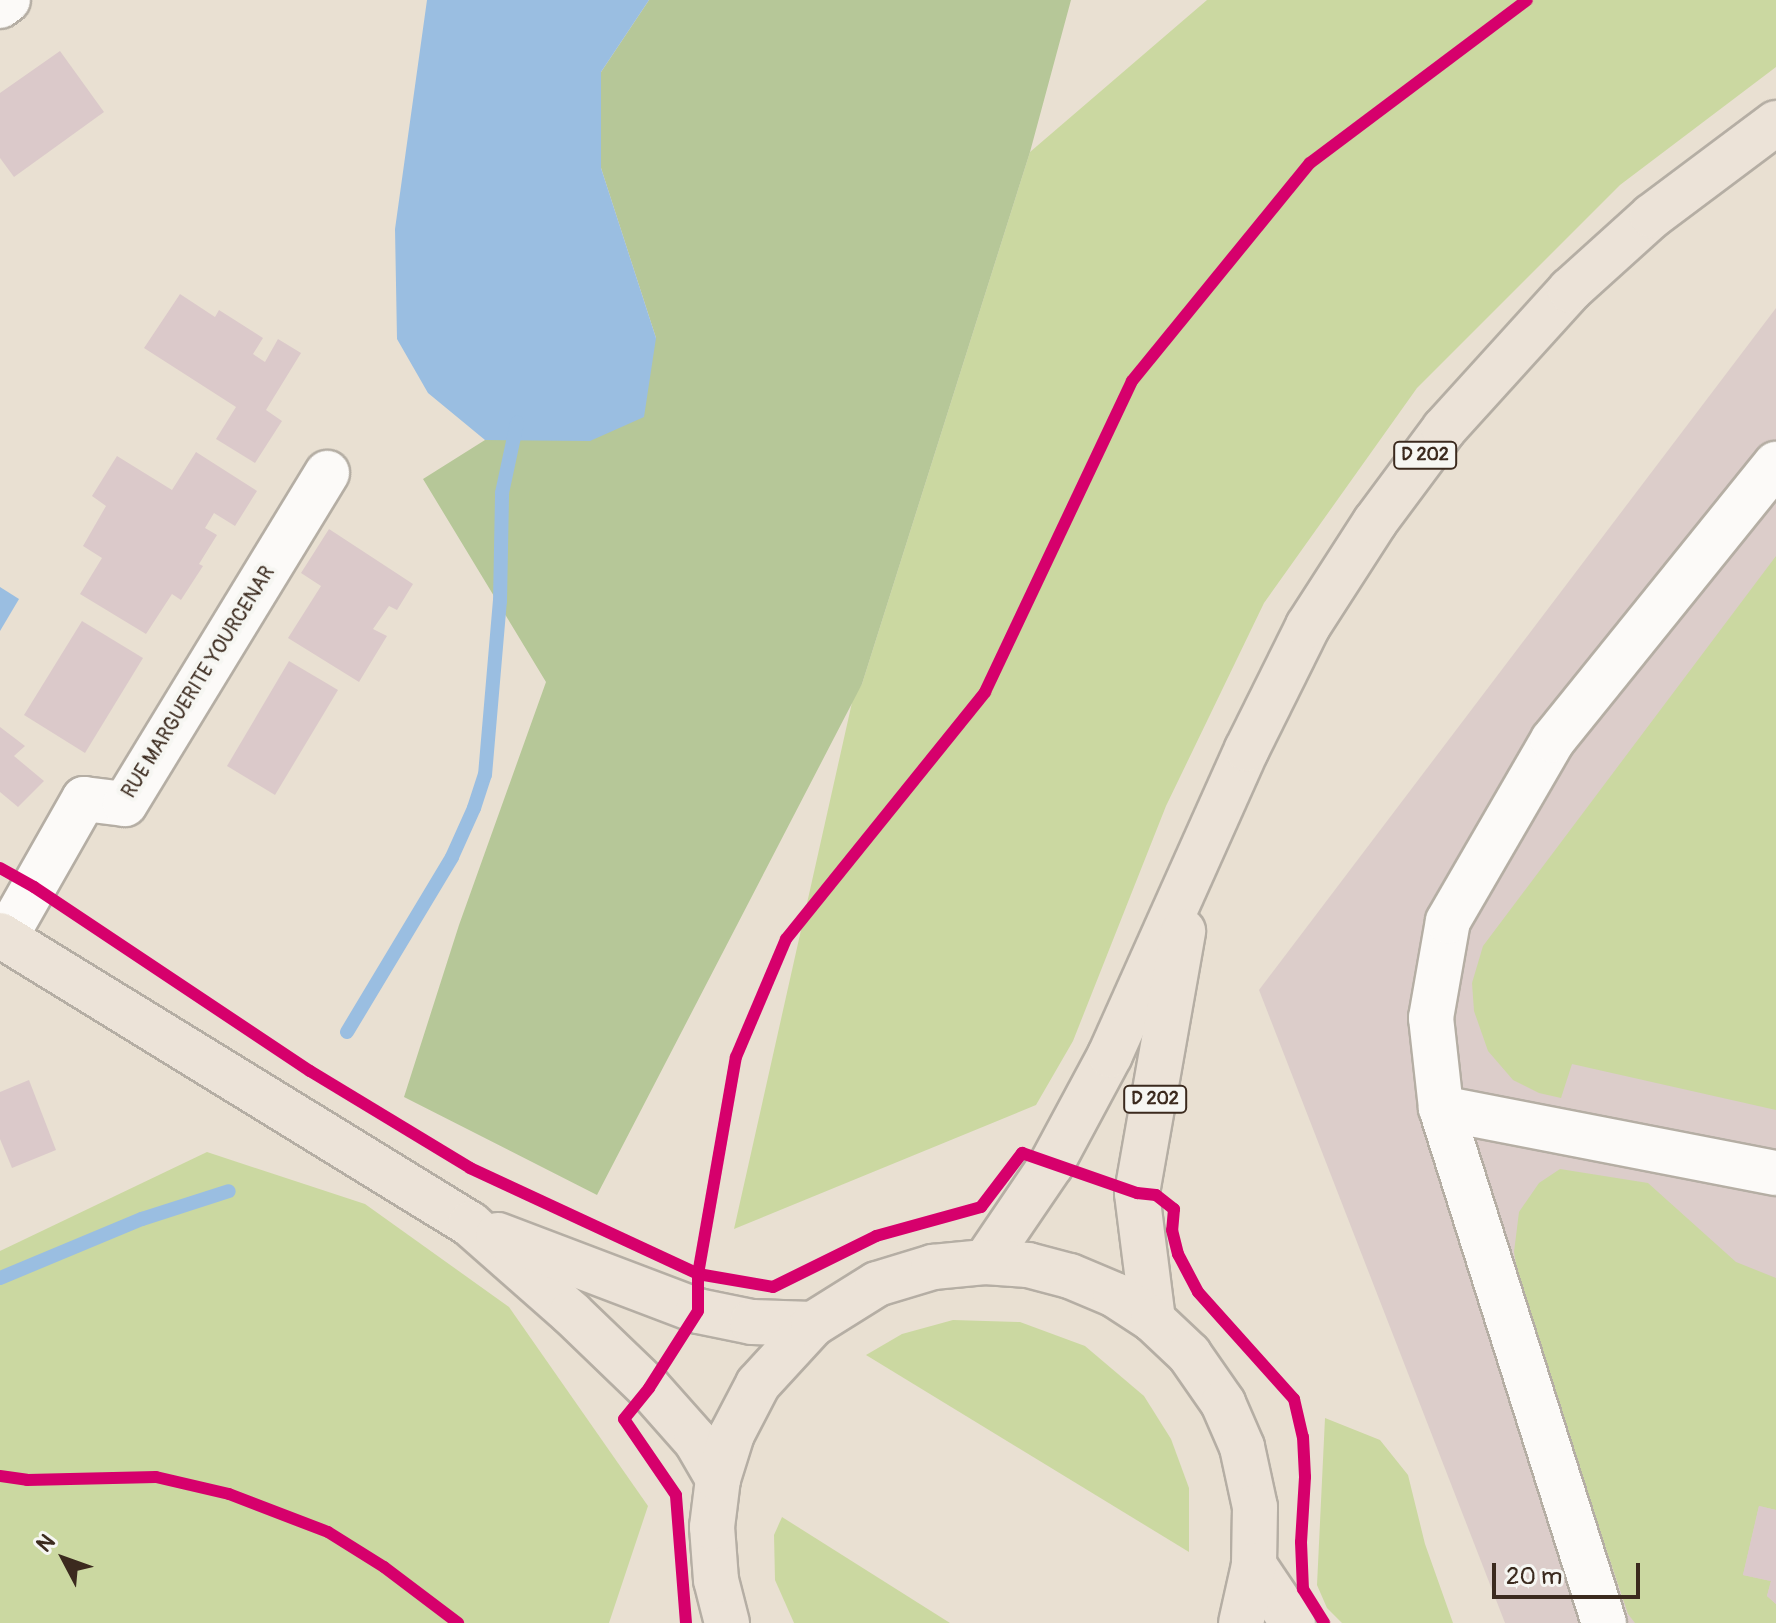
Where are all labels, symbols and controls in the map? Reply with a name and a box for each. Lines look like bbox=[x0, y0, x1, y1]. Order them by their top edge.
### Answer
road number: D 202 bbox=[1393, 441, 1457, 469]
street label: RUE MARGUERITE YOURCENAR bbox=[117, 562, 279, 802]
road number: D 202 bbox=[1123, 1085, 1187, 1113]
north arrow bbox=[24, 1519, 104, 1599]
text: N bbox=[30, 1528, 61, 1558]
scale bar bbox=[1496, 1547, 1644, 1597]
text: 20 m bbox=[1506, 1562, 1562, 1591]

